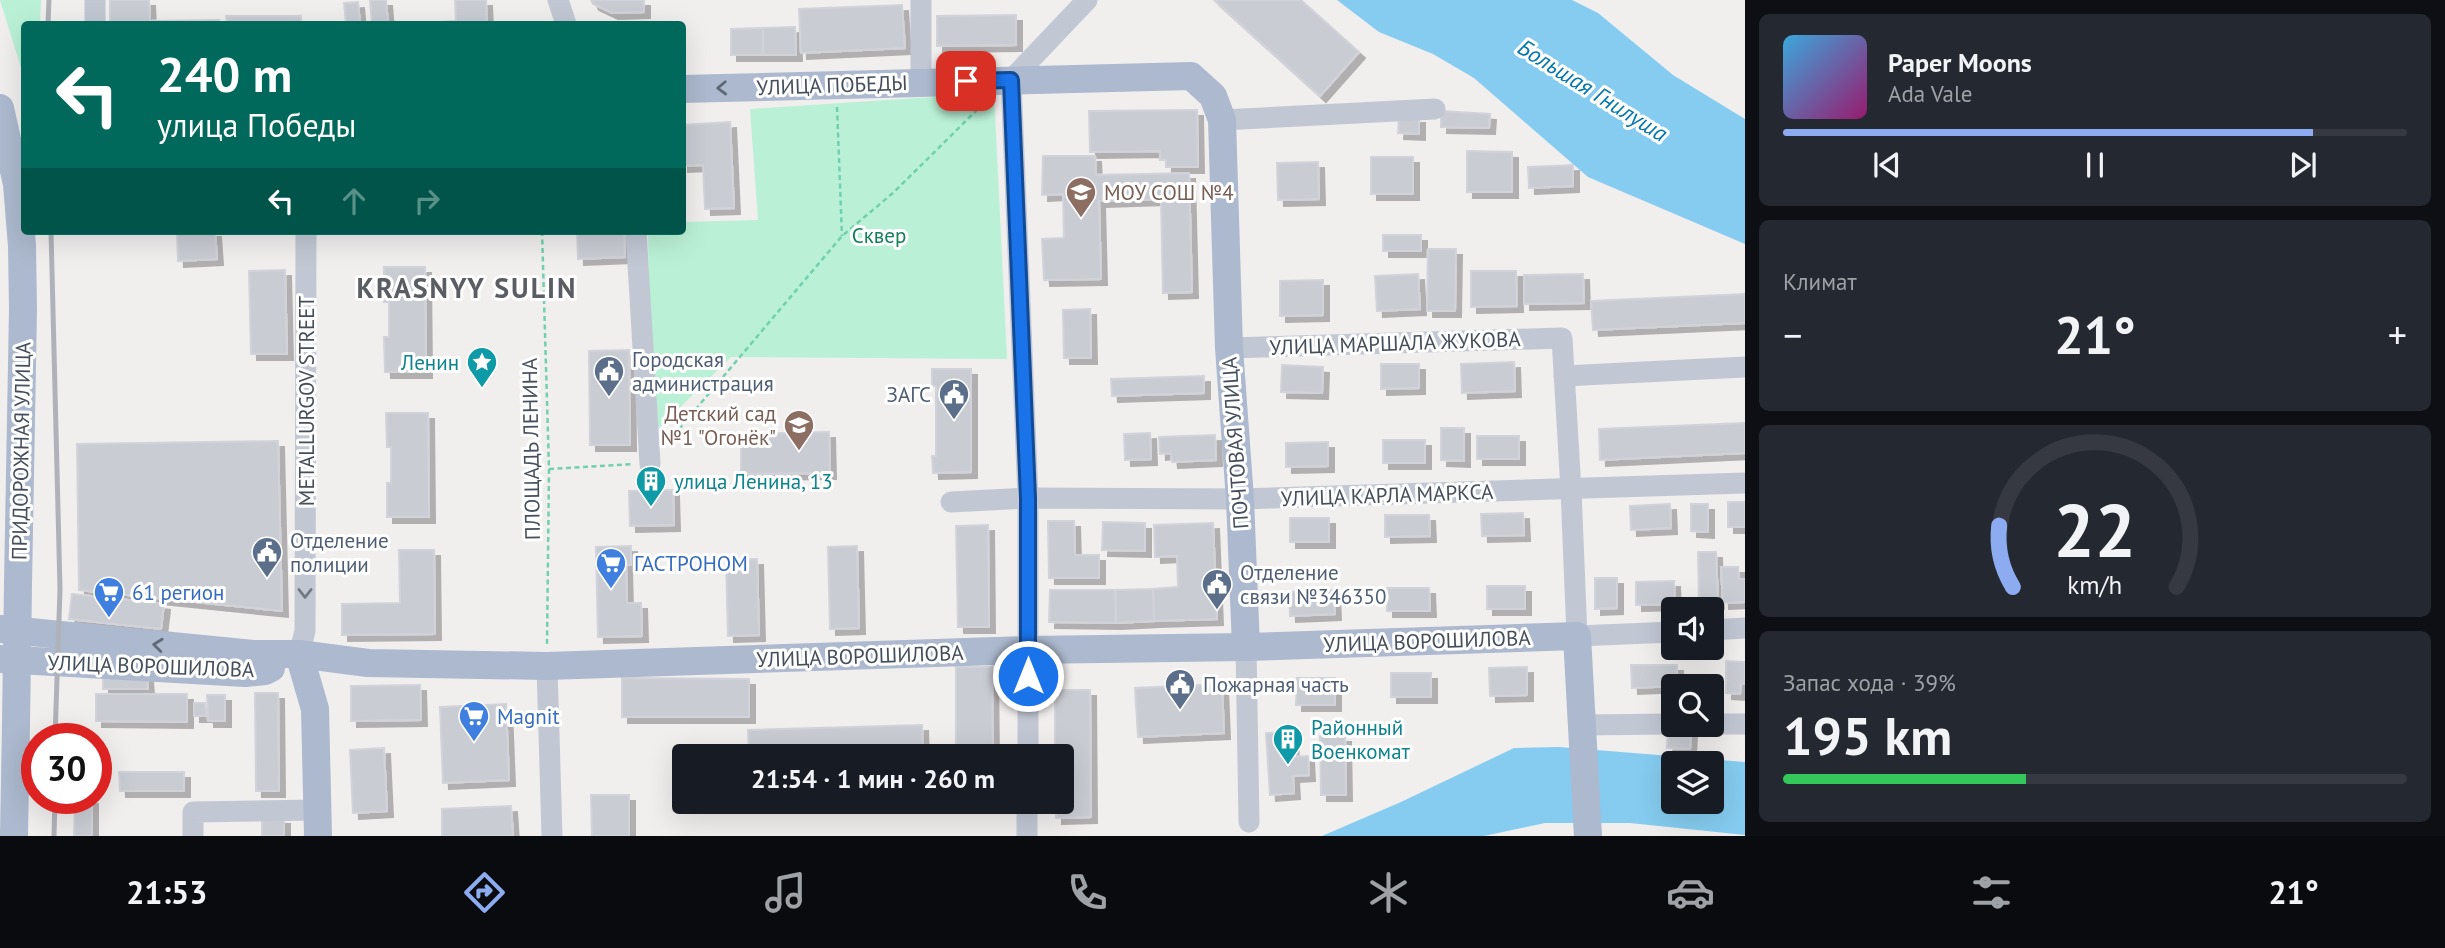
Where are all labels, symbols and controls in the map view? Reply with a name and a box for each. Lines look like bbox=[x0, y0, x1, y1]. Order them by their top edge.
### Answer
water label: Большая Гнилуша bbox=[1513, 32, 1673, 148]
text: 240 m bbox=[157, 42, 292, 106]
text: Paper Moons bbox=[1888, 46, 2032, 79]
icon: left bbox=[42, 49, 133, 140]
pin bbox=[936, 51, 996, 111]
icon: arrive bbox=[947, 62, 985, 100]
street label: УЛИЦА ПОБЕДЫ bbox=[756, 69, 908, 101]
text: Ada Vale bbox=[1888, 79, 1972, 108]
one-way arrow bbox=[716, 80, 727, 96]
text: улица Победы bbox=[157, 104, 356, 146]
icon: previous bbox=[1868, 146, 1906, 184]
icon: pause bbox=[2076, 146, 2114, 184]
icon: next bbox=[2284, 146, 2322, 184]
school or university icon: МОУ СОШ №4 bbox=[1064, 175, 1098, 219]
place label: МОУ СОШ №4 bbox=[1104, 179, 1234, 206]
icon: left bbox=[262, 182, 300, 220]
icon: ahead bbox=[335, 182, 373, 220]
icon: right bbox=[408, 182, 446, 220]
park label: Сквер bbox=[852, 222, 906, 249]
text: Климат bbox=[1783, 267, 1857, 296]
district label: KRASNYY SULIN bbox=[357, 269, 577, 306]
street label: METALLURGOV STREET bbox=[293, 295, 320, 506]
text: 21° bbox=[2054, 301, 2136, 368]
text: − bbox=[1783, 310, 1802, 359]
text: + bbox=[2388, 310, 2407, 359]
street label: УЛИЦА МАРШАЛА ЖУКОВА bbox=[1269, 325, 1522, 361]
street label: ПРИДОРОЖНАЯ УЛИЦА bbox=[6, 341, 36, 560]
place icon: Ленин bbox=[465, 345, 499, 389]
place label: Городская администрация bbox=[632, 346, 774, 397]
place label: Ленин bbox=[400, 349, 459, 376]
public building icon: Городская администрация bbox=[592, 354, 626, 398]
street label: ПОЧТОВАЯ УЛИЦА bbox=[1215, 355, 1254, 530]
street label: ПЛОЩАДЬ ЛЕНИНА bbox=[516, 357, 546, 540]
public building icon: ЗАГС bbox=[937, 377, 971, 421]
place label: ЗАГС bbox=[887, 381, 931, 408]
place label: Детский сад №1 "Огонёк" bbox=[661, 400, 776, 451]
school or university icon: Детский сад №1 "Огонёк" bbox=[782, 408, 816, 452]
building icon: улица Ленина, 13 bbox=[634, 464, 668, 508]
place label: улица Ленина, 13 bbox=[674, 468, 833, 495]
street label: УЛИЦА КАРЛА МАРКСА bbox=[1280, 478, 1494, 512]
text: 22 bbox=[2054, 483, 2136, 577]
place label: Отделение полиции bbox=[290, 527, 389, 578]
public building icon: Отделение полиции bbox=[250, 535, 284, 579]
supermarket icon: ГАСТРОНОМ bbox=[594, 546, 628, 590]
place label: ГАСТРОНОМ bbox=[634, 550, 748, 577]
place label: Отделение связи №346350 bbox=[1240, 559, 1386, 610]
public building icon: Отделение связи №346350 bbox=[1200, 567, 1234, 611]
text: km/h bbox=[2068, 569, 2122, 601]
supermarket icon: 61 регион bbox=[92, 575, 126, 619]
place label: 61 регион bbox=[132, 579, 224, 606]
one-way arrow bbox=[297, 588, 313, 599]
map controls bbox=[1661, 597, 1724, 814]
button: sound bbox=[1661, 597, 1724, 660]
street label: УЛИЦА ВОРОШИЛОВА bbox=[1323, 624, 1532, 658]
one-way arrow bbox=[152, 638, 163, 653]
street label: УЛИЦА ВОРОШИЛОВА bbox=[756, 639, 965, 673]
position arrow bbox=[991, 639, 1065, 713]
street label: УЛИЦА ВОРОШИЛОВА bbox=[47, 649, 256, 683]
public building icon: Пожарная часть bbox=[1163, 667, 1197, 711]
text: Запас хода · 39% bbox=[1783, 668, 1956, 697]
place label: Пожарная часть bbox=[1203, 671, 1349, 698]
button: search bbox=[1661, 674, 1724, 737]
supermarket icon: Magnit bbox=[457, 699, 491, 743]
text: 195 km bbox=[1783, 702, 1952, 769]
place label: Magnit bbox=[497, 703, 560, 730]
place label: Районный Военкомат bbox=[1311, 714, 1411, 765]
building icon: Районный Военкомат bbox=[1271, 722, 1305, 766]
speed limit sign: 30 bbox=[21, 723, 112, 814]
button: layers bbox=[1661, 751, 1724, 814]
text: 21:54 · 1 мин · 260 m bbox=[751, 762, 995, 795]
icon: directions bbox=[460, 868, 509, 917]
icon: music bbox=[761, 868, 810, 917]
icon: phone bbox=[1063, 868, 1112, 917]
icon: climate bbox=[1364, 868, 1413, 917]
icon: car bbox=[1666, 868, 1715, 917]
icon: filters bbox=[1967, 868, 2016, 917]
text: 21:53 bbox=[126, 871, 207, 913]
text: 21° bbox=[2268, 871, 2319, 913]

